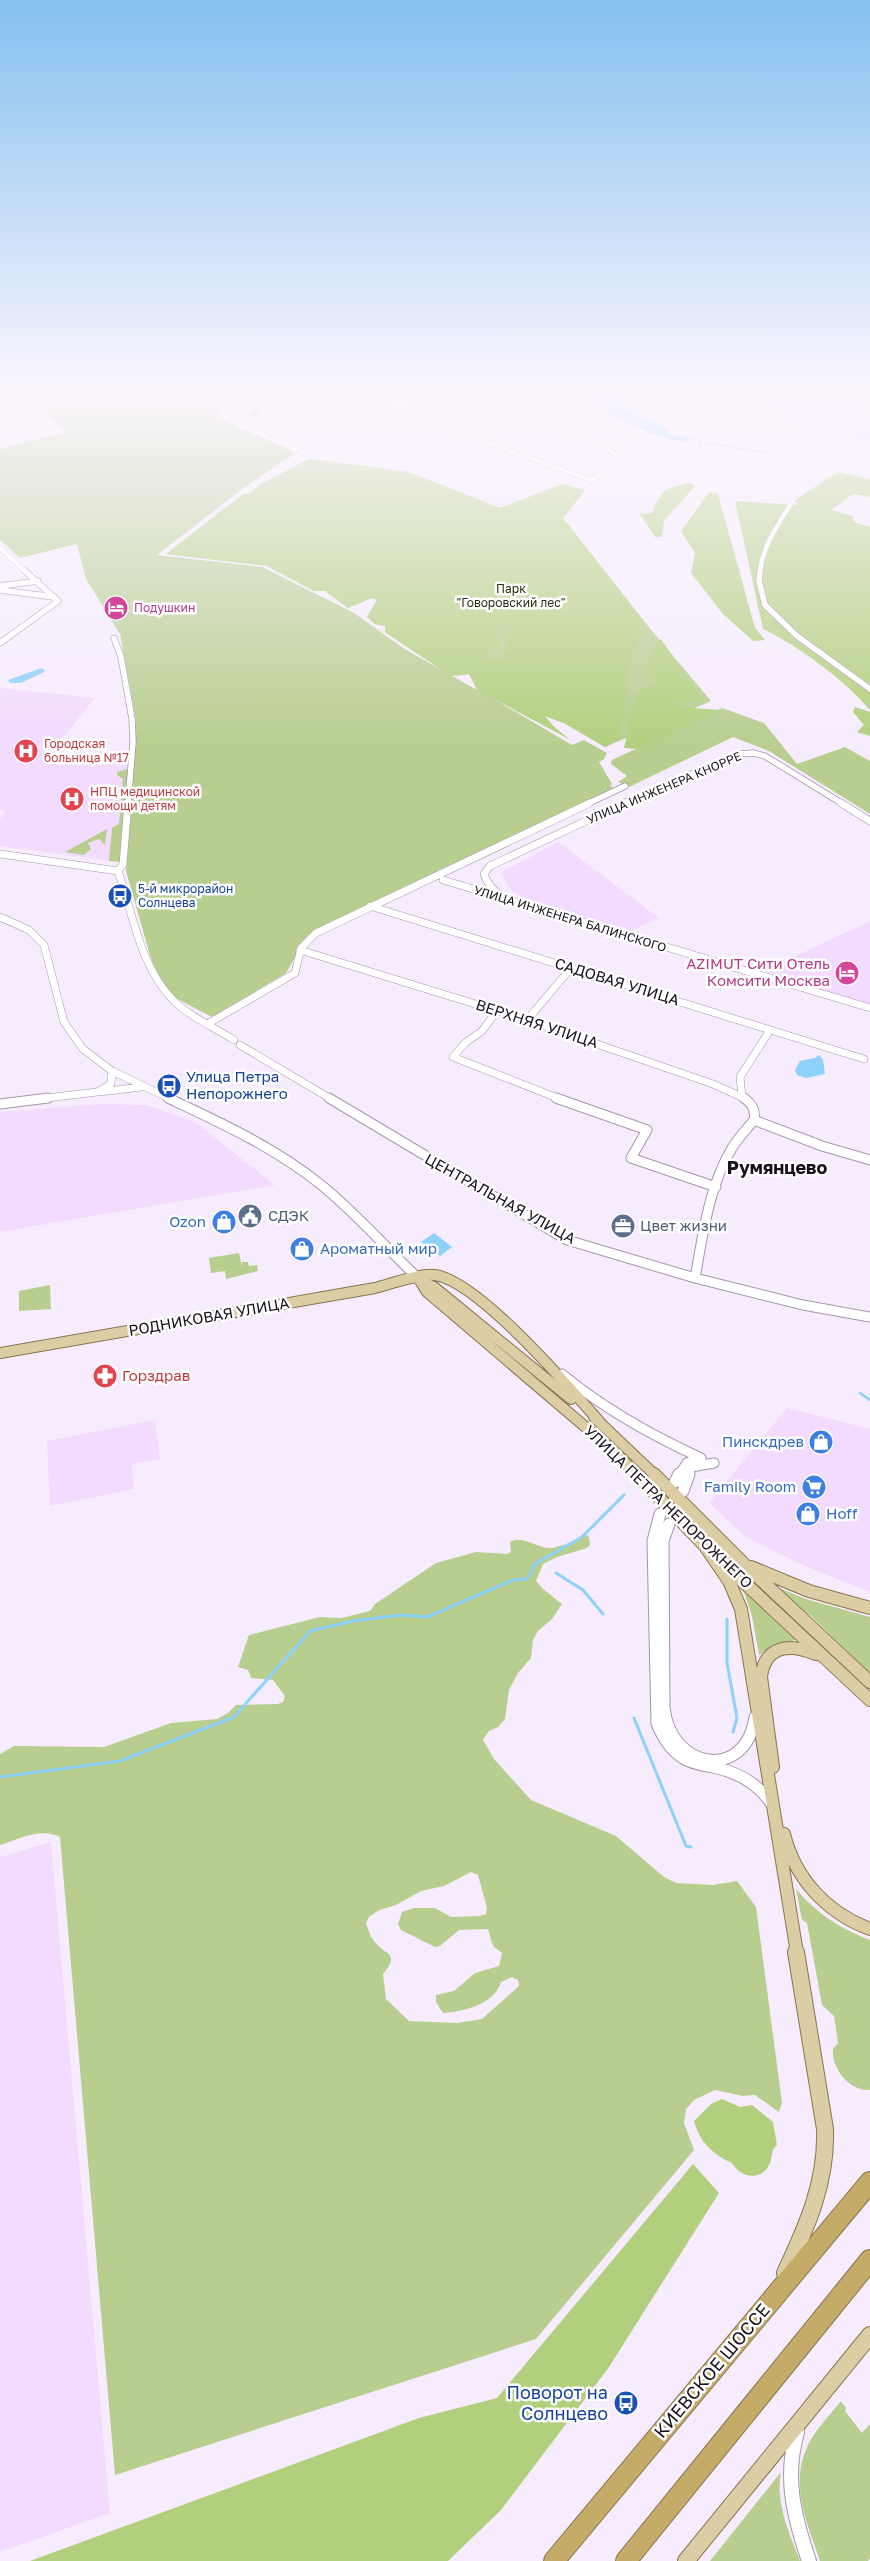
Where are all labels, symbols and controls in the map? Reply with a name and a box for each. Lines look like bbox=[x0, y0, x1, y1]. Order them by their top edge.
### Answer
park label: Парк "Говоровский лес" bbox=[457, 581, 565, 610]
hotel icon: Подушкин bbox=[103, 595, 129, 621]
place label: Подушкин bbox=[134, 600, 195, 615]
place label: Городская больница №17 bbox=[44, 736, 129, 765]
hospital icon: Городская больница №17 bbox=[13, 738, 39, 764]
street label: УЛИЦА ИНЖЕНЕРА КНОРРЕ bbox=[584, 748, 743, 827]
place label: НПЦ медицинской помощи детям bbox=[90, 784, 200, 813]
hospital icon: НПЦ медицинской помощи детям bbox=[59, 786, 85, 812]
place label: 5-й микрорайон Солнцева bbox=[138, 881, 233, 910]
street label: УЛИЦА ИНЖЕНЕРА БАЛИНСКОГО bbox=[472, 882, 668, 955]
bus stop icon: 5-й микрорайон Солнцева bbox=[107, 883, 133, 909]
street label: САДОВАЯ УЛИЦА bbox=[553, 954, 682, 1009]
place label: AZIMUT Сити Отель Комсити Москва bbox=[686, 954, 830, 989]
hotel icon: AZIMUT Сити Отель Комсити Москва bbox=[834, 960, 860, 986]
street label: ВЕРХНЯЯ УЛИЦА bbox=[474, 995, 601, 1051]
place label: Улица Петра Непорожнего bbox=[186, 1067, 288, 1102]
bus stop icon: Улица Петра Непорожнего bbox=[156, 1073, 182, 1099]
street label: ЦЕНТРАЛЬНАЯ УЛИЦА bbox=[422, 1149, 579, 1247]
district label: Румянцево bbox=[727, 1156, 828, 1178]
public building icon: СДЭК bbox=[237, 1203, 263, 1229]
place label: СДЭК bbox=[268, 1206, 310, 1224]
shop icon: Ozon bbox=[211, 1209, 237, 1235]
place label: Ozon bbox=[169, 1212, 206, 1230]
office icon: Цвет жизни bbox=[610, 1213, 636, 1239]
place label: Цвет жизни bbox=[640, 1216, 727, 1234]
shop icon: Ароматный мир bbox=[289, 1236, 315, 1262]
place label: Ароматный мир bbox=[320, 1239, 437, 1257]
street label: РОДНИКОВАЯ УЛИЦА bbox=[127, 1293, 290, 1339]
pharmacy icon: Горздрав bbox=[92, 1363, 118, 1389]
place label: Горздрав bbox=[122, 1366, 190, 1384]
street label: УЛИЦА ПЕТРА НЕПОРОЖНЕГО bbox=[581, 1421, 757, 1592]
shop icon: Пинскдрев bbox=[808, 1429, 834, 1455]
place label: Пинскдрев bbox=[722, 1432, 804, 1450]
supermarket icon: Family Room bbox=[801, 1474, 827, 1500]
place label: Family Room bbox=[704, 1477, 796, 1495]
shop icon: Hoff bbox=[795, 1501, 821, 1527]
place label: Hoff bbox=[826, 1504, 858, 1522]
street label: КИЕВСКОЕ ШОССЕ bbox=[649, 2299, 774, 2442]
place label: Поворот на Солнцево bbox=[507, 2381, 608, 2424]
bus stop icon: Поворот на Солнцево bbox=[613, 2390, 639, 2416]

